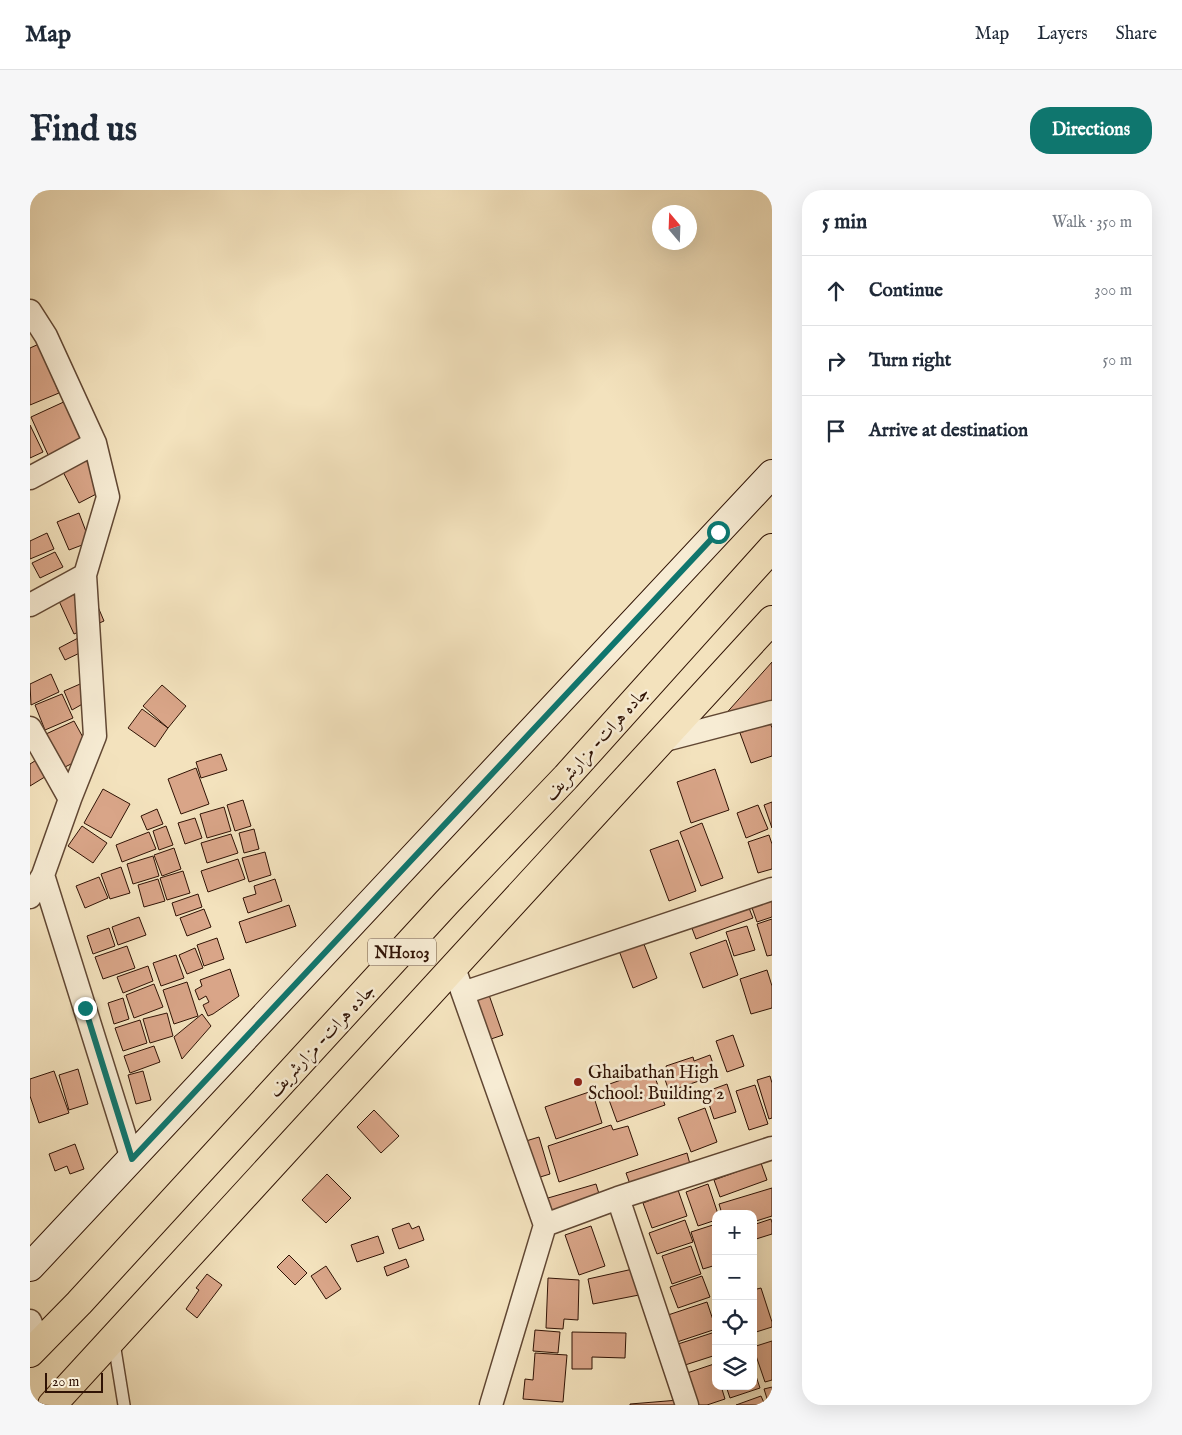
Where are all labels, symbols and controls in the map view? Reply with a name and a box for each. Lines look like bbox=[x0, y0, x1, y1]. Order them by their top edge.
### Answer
text: Map bbox=[25, 19, 71, 50]
text: Map bbox=[975, 23, 1009, 46]
text: Layers bbox=[1037, 23, 1088, 46]
text: Share bbox=[1116, 23, 1157, 46]
button: Directions bbox=[1030, 107, 1152, 154]
text: Find us bbox=[30, 108, 137, 153]
north arrow bbox=[652, 205, 697, 250]
text: 5 min bbox=[822, 209, 867, 236]
text: Walk · 350 m bbox=[1052, 213, 1132, 233]
icon: ahead bbox=[822, 277, 850, 305]
text: Continue bbox=[869, 279, 943, 303]
text: 300 m bbox=[1094, 281, 1132, 301]
icon: right bbox=[822, 347, 850, 375]
text: Turn right bbox=[869, 349, 951, 373]
text: 50 m bbox=[1103, 351, 1132, 371]
icon: arrive bbox=[822, 417, 850, 445]
text: Arrive at destination bbox=[869, 419, 1028, 443]
route start bbox=[707, 521, 730, 544]
street label: جاده هرات- مزارشریف bbox=[540, 682, 655, 806]
road number: NH0103 bbox=[368, 939, 436, 966]
street label: جاده هرات- مزارشریف bbox=[264, 980, 380, 1102]
route end bbox=[74, 997, 97, 1020]
place label: Ghaibathan High School: Building 2 bbox=[588, 1062, 724, 1106]
marker: Ghaibathan High School: Building 2 bbox=[572, 1076, 584, 1088]
map controls bbox=[712, 1210, 757, 1390]
button: + bbox=[712, 1210, 757, 1255]
button: − bbox=[712, 1255, 757, 1300]
button: locate bbox=[712, 1300, 757, 1345]
button: layers bbox=[712, 1345, 757, 1390]
scale bar bbox=[45, 1370, 102, 1393]
text: 20 m bbox=[52, 1373, 79, 1391]

